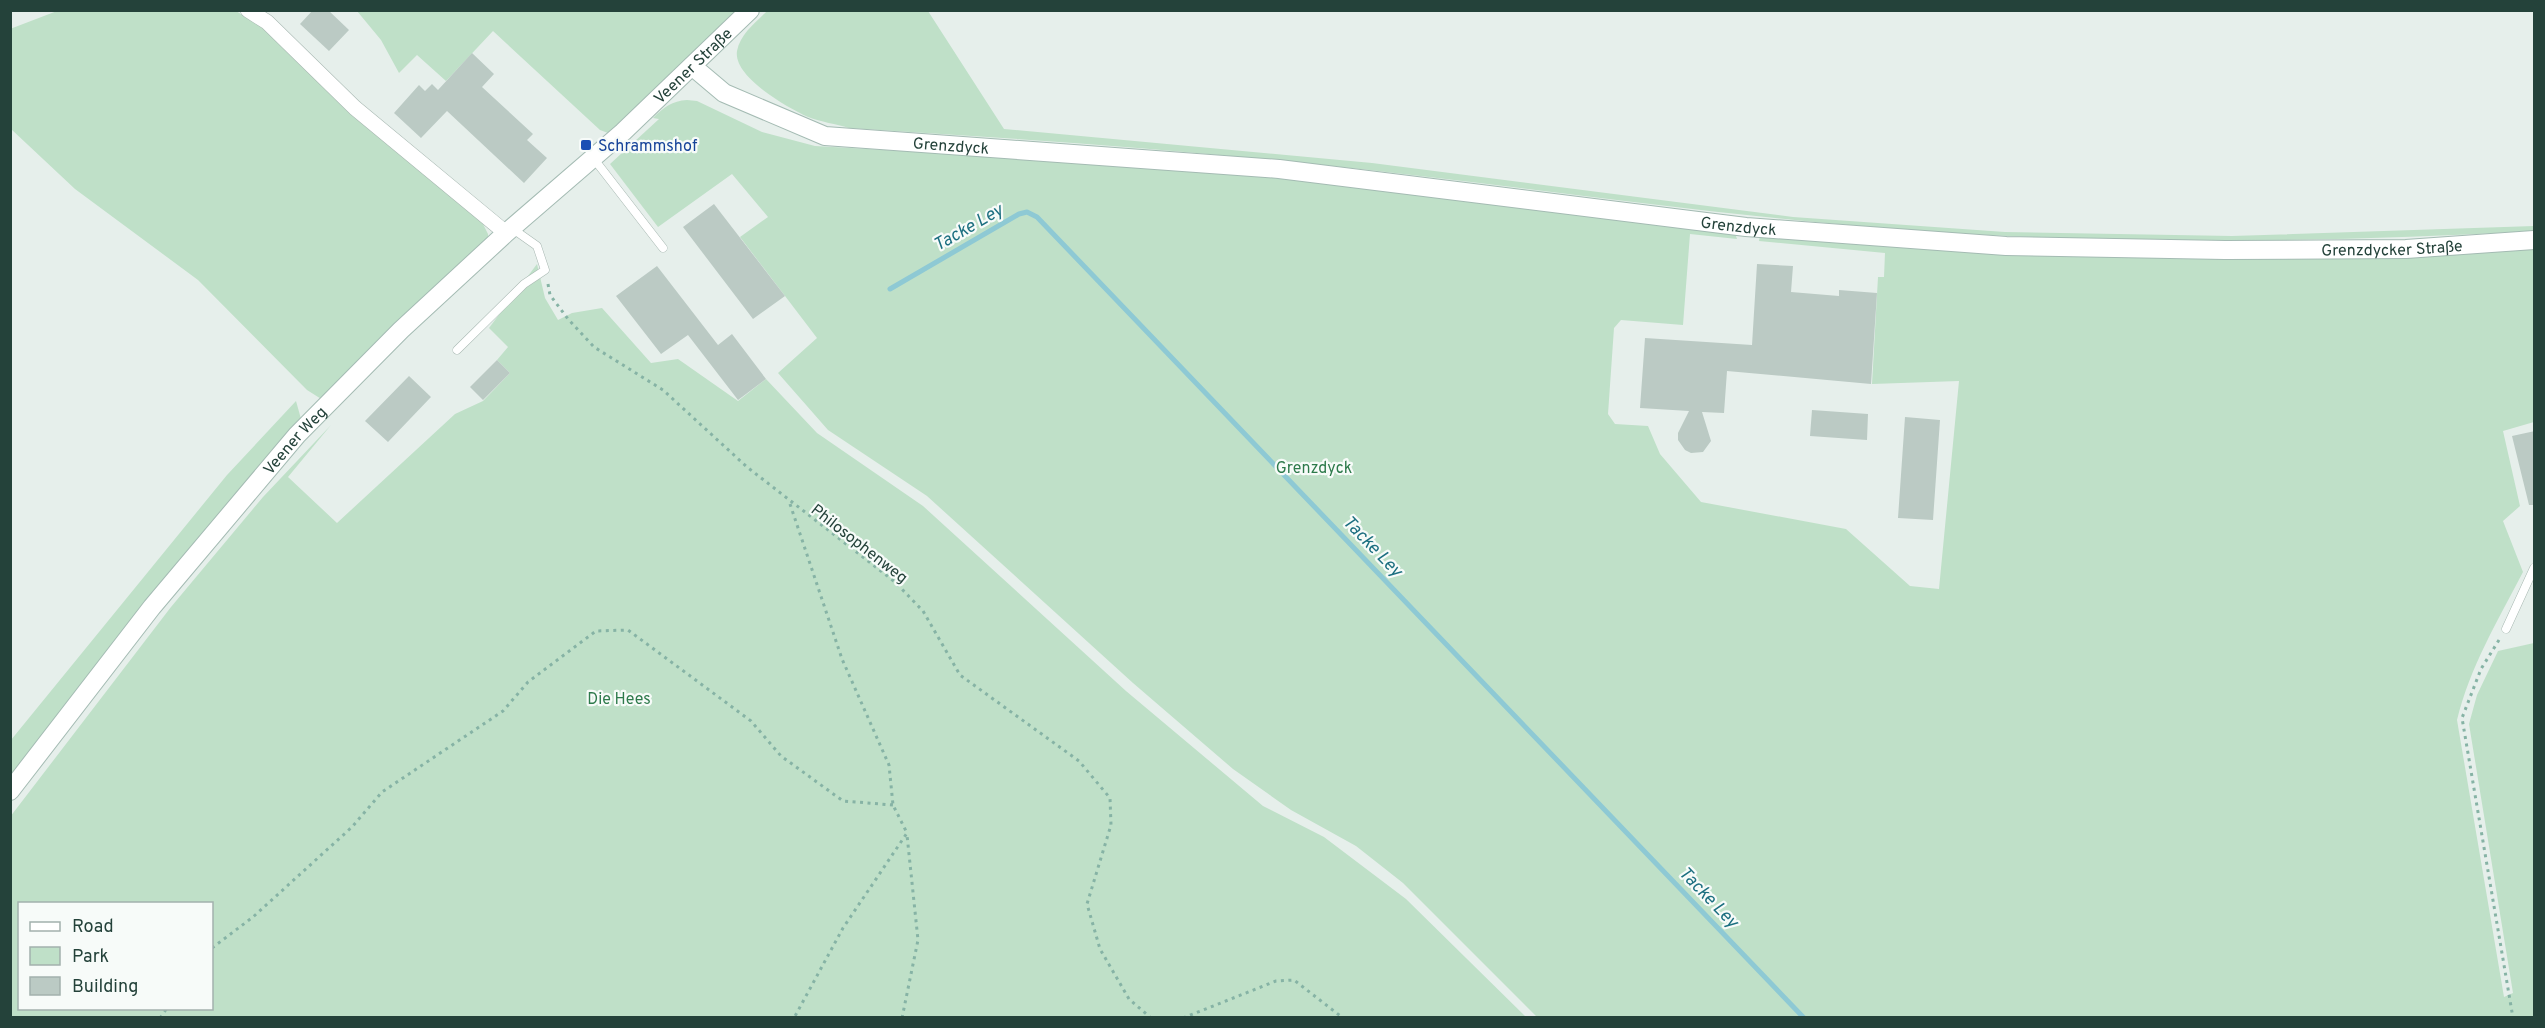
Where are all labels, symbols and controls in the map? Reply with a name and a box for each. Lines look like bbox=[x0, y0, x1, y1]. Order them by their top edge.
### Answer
street label: Veener Straße bbox=[650, 24, 737, 109]
street label: Grenzdyck bbox=[912, 134, 990, 160]
place label: Schrammshof bbox=[598, 137, 698, 157]
marker: Schrammshof bbox=[579, 138, 593, 152]
water label: Tacke Ley bbox=[930, 198, 1009, 257]
street label: Grenzdyck bbox=[1699, 213, 1777, 241]
street label: Grenzdycker Straße bbox=[2321, 237, 2463, 261]
street label: Veener Weg bbox=[260, 403, 332, 479]
park label: Grenzdyck bbox=[1276, 459, 1352, 479]
street label: Philosophenweg bbox=[806, 501, 911, 589]
water label: Tacke Ley bbox=[1337, 511, 1408, 584]
park label: Die Hees bbox=[587, 690, 651, 710]
water label: Tacke Ley bbox=[1673, 862, 1744, 935]
legend bbox=[18, 902, 213, 1010]
text: Road bbox=[72, 916, 114, 939]
text: Park bbox=[72, 946, 109, 969]
text: Building bbox=[72, 976, 138, 999]

